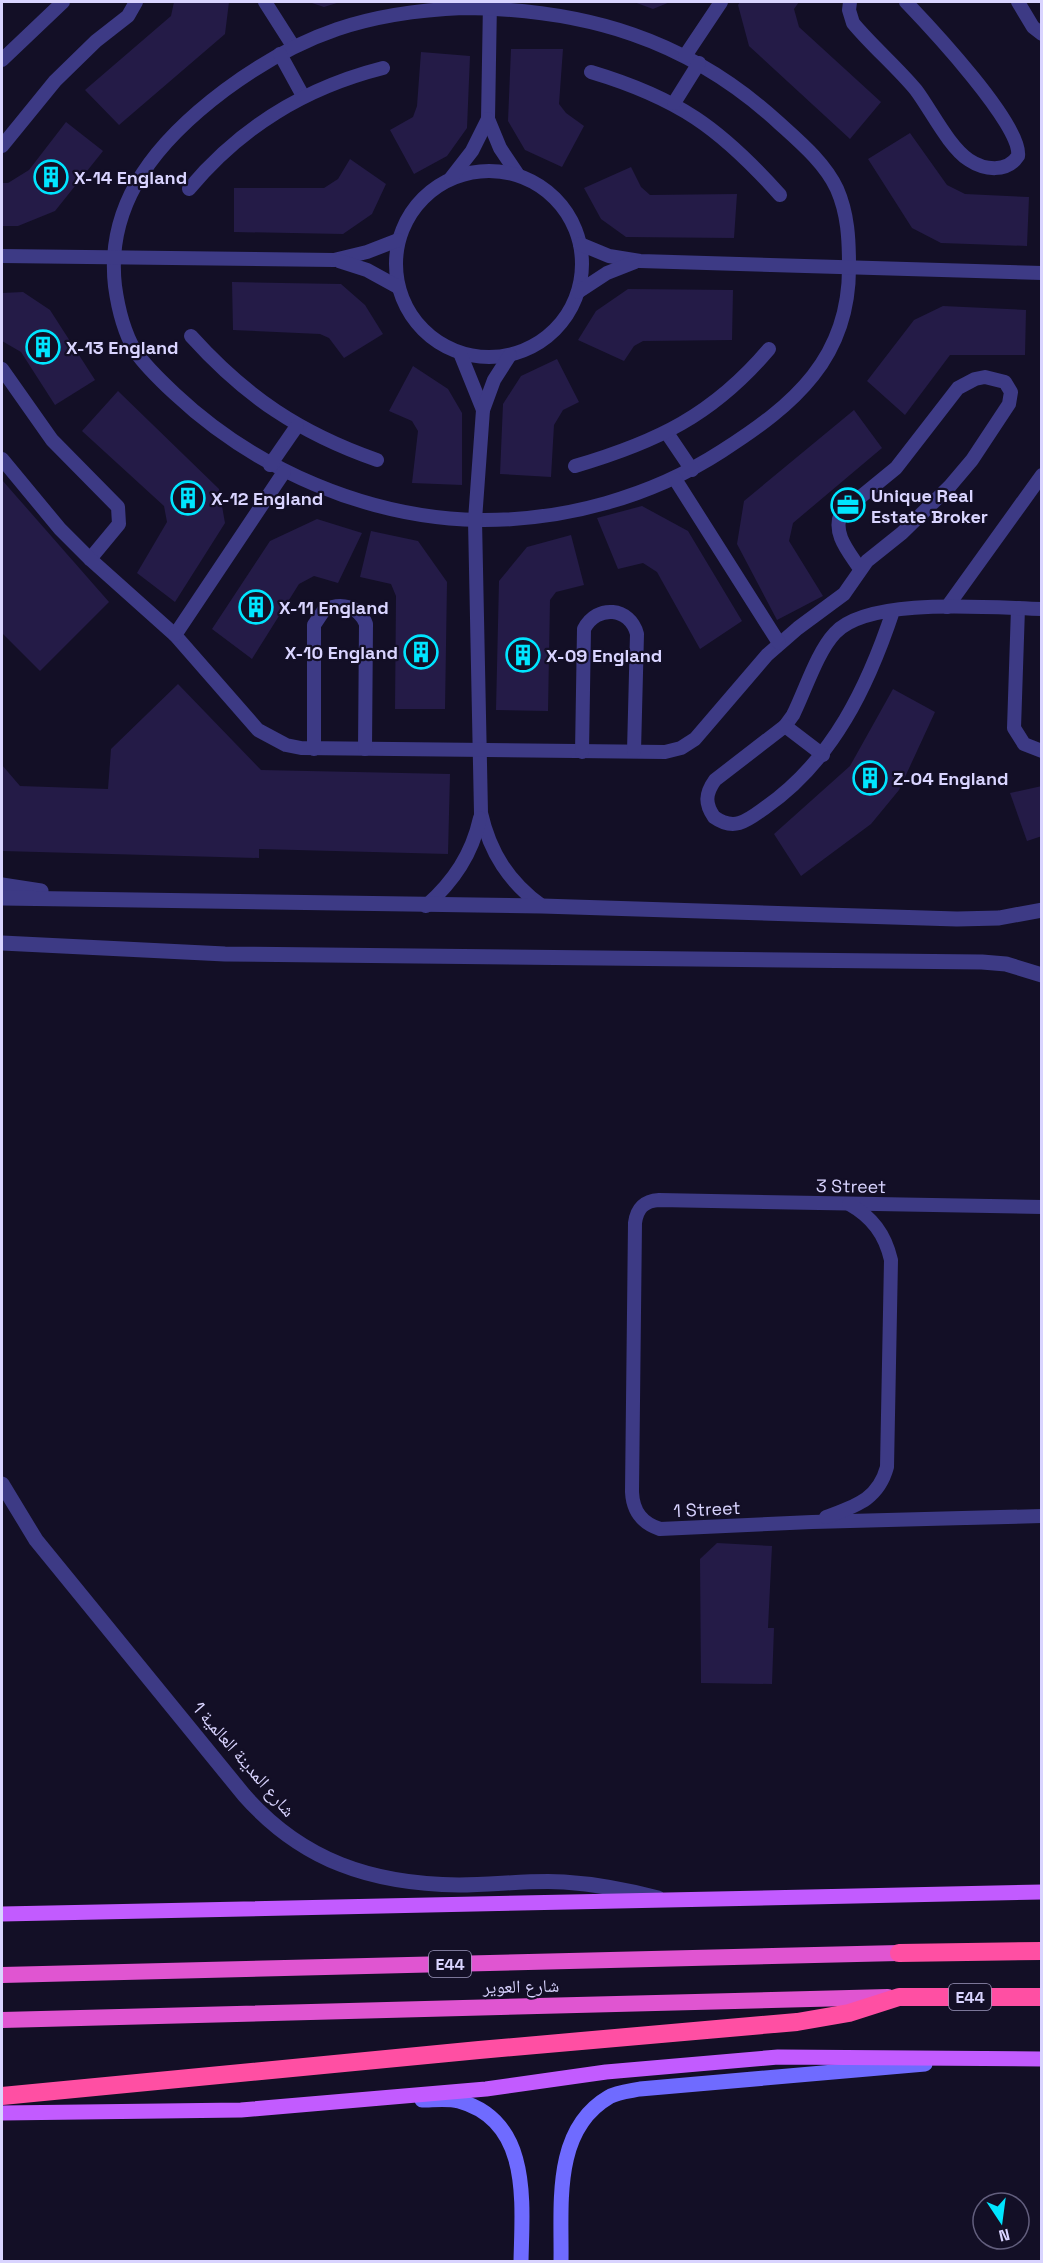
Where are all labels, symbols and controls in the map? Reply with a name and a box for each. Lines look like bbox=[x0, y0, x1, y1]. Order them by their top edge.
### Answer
building icon: X-14 England bbox=[33, 159, 69, 195]
place label: X-14 England bbox=[74, 166, 187, 189]
building icon: X-13 England bbox=[25, 329, 61, 365]
place label: X-13 England bbox=[66, 336, 179, 359]
building icon: X-12 England bbox=[170, 480, 206, 516]
place label: Unique Real Estate Broker bbox=[871, 484, 988, 528]
place label: X-12 England bbox=[211, 487, 323, 510]
office icon: Unique Real Estate Broker bbox=[830, 487, 866, 523]
building icon: X-11 England bbox=[238, 589, 274, 625]
place label: X-11 England bbox=[279, 596, 389, 619]
building icon: X-10 England bbox=[403, 634, 439, 670]
building icon: X-09 England bbox=[505, 637, 541, 673]
place label: X-10 England bbox=[285, 641, 398, 664]
place label: X-09 England bbox=[546, 644, 662, 667]
building icon: Z-04 England bbox=[852, 760, 888, 796]
place label: Z-04 England bbox=[893, 767, 1009, 790]
street label: 3 Street bbox=[816, 1174, 886, 1198]
street label: 1 Street bbox=[673, 1496, 741, 1522]
street label: شارع المدينة العالمية 1 bbox=[188, 1697, 300, 1821]
road number: E44 bbox=[429, 1951, 471, 1977]
street label: شارع العوير bbox=[482, 1974, 559, 1998]
road number: E44 bbox=[949, 1984, 991, 2010]
north arrow bbox=[971, 2191, 1031, 2251]
text: N bbox=[997, 2224, 1012, 2247]

